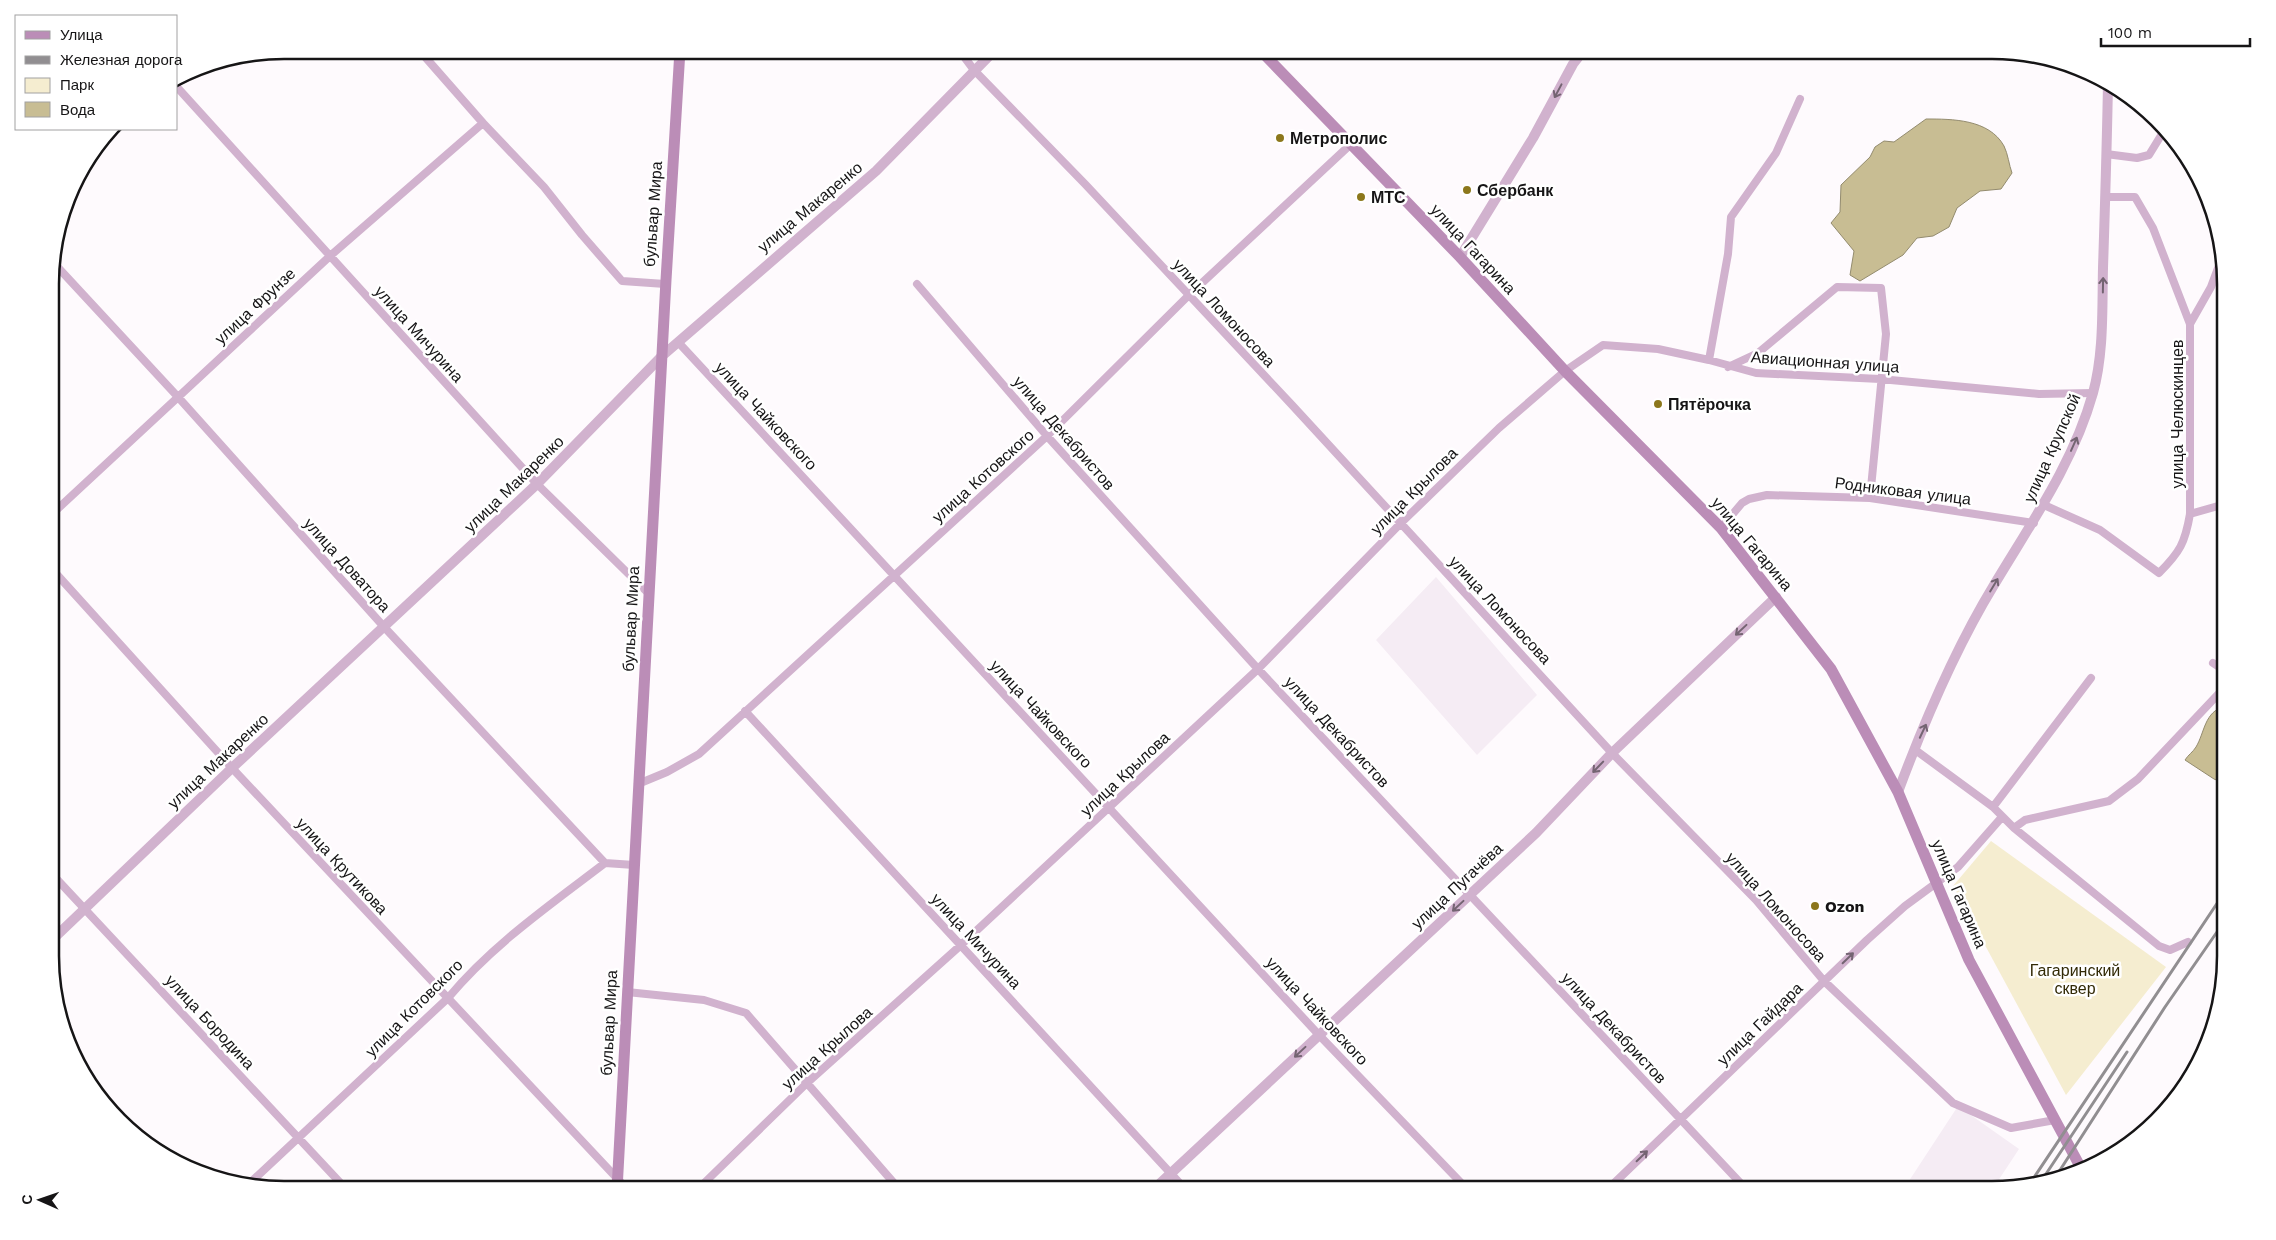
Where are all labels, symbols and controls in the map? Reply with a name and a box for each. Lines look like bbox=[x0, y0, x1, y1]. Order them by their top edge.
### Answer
legend bbox=[15, 15, 178, 130]
scale bar bbox=[2101, 15, 2250, 47]
text: 100 m bbox=[2108, 24, 2152, 42]
text: Улица bbox=[60, 26, 103, 44]
text: Железная дорога bbox=[60, 51, 183, 69]
text: Парк bbox=[60, 76, 94, 94]
one-way arrow bbox=[1553, 84, 1563, 99]
text: Вода bbox=[60, 101, 96, 119]
place label: Метрополис bbox=[1290, 129, 1387, 148]
marker: Метрополис bbox=[1274, 132, 1286, 144]
street label: улица Макаренко bbox=[754, 158, 866, 256]
street label: бульвар Мира bbox=[640, 160, 666, 267]
place label: Сбербанк bbox=[1477, 181, 1554, 200]
marker: Сбербанк bbox=[1461, 184, 1473, 196]
place label: МТС bbox=[1371, 188, 1406, 207]
marker: МТС bbox=[1355, 191, 1367, 203]
street label: улица Гагарина bbox=[1426, 200, 1520, 298]
street label: улица Ломоносова bbox=[1169, 255, 1279, 371]
street label: улица Фрунзе bbox=[211, 264, 299, 348]
one-way arrow bbox=[2098, 278, 2108, 294]
street label: улица Мичурина bbox=[371, 282, 467, 386]
street label: улица Челюскинцев bbox=[2168, 340, 2187, 488]
street label: Авиационная улица bbox=[1750, 347, 1900, 377]
street label: улица Чайковского bbox=[711, 358, 821, 474]
street label: улица Декабристов bbox=[1009, 372, 1119, 494]
street label: улица Крупской bbox=[2019, 391, 2085, 505]
place label: Пятёрочка bbox=[1668, 395, 1751, 414]
marker: Пятёрочка bbox=[1652, 398, 1664, 410]
street label: улица Котовского bbox=[928, 425, 1038, 527]
street label: улица Макаренко bbox=[460, 432, 568, 536]
one-way arrow bbox=[2069, 437, 2079, 452]
street label: улица Крылова bbox=[1367, 444, 1461, 538]
street label: Родниковая улица bbox=[1834, 473, 1972, 509]
street label: улица Гагарина bbox=[1707, 493, 1797, 595]
street label: улица Доватора bbox=[300, 514, 394, 616]
street label: улица Ломоносова bbox=[1445, 552, 1555, 668]
street label: бульвар Мира bbox=[619, 566, 643, 672]
one-way arrow bbox=[1990, 578, 2000, 592]
one-way arrow bbox=[1734, 624, 1747, 636]
street label: улица Чайковского bbox=[986, 656, 1096, 772]
street label: улица Декабристов bbox=[1281, 673, 1393, 791]
street label: улица Макаренко bbox=[164, 709, 272, 813]
one-way arrow bbox=[1918, 724, 1928, 739]
street label: улица Крылова bbox=[1077, 728, 1174, 820]
one-way arrow bbox=[1592, 761, 1604, 774]
street label: улица Крутикова bbox=[292, 814, 392, 918]
street label: улица Гагарина bbox=[1928, 837, 1990, 951]
street label: улица Пугачёва bbox=[1408, 839, 1506, 933]
street label: улица Ломоносова bbox=[1722, 848, 1830, 966]
street label: улица Мичурина bbox=[927, 889, 1025, 993]
place label: Ozon bbox=[1825, 897, 1864, 916]
one-way arrow bbox=[1451, 900, 1464, 912]
marker: Ozon bbox=[1809, 900, 1821, 912]
one-way arrow bbox=[1842, 952, 1854, 965]
street label: улица Чайковского bbox=[1262, 953, 1372, 1069]
street label: улица Котовского bbox=[361, 955, 467, 1061]
park label: Гагаринский сквер bbox=[2030, 961, 2120, 998]
street label: улица Декабристов bbox=[1558, 969, 1670, 1087]
street label: бульвар Мира bbox=[597, 970, 621, 1076]
street label: улица Бородина bbox=[161, 971, 259, 1073]
street label: улица Гайдара bbox=[1713, 979, 1807, 1069]
street label: улица Крылова bbox=[778, 1002, 876, 1093]
one-way arrow bbox=[1294, 1046, 1307, 1058]
one-way arrow bbox=[1636, 1150, 1649, 1162]
north arrow bbox=[15, 1175, 65, 1225]
text: С bbox=[19, 1194, 35, 1205]

